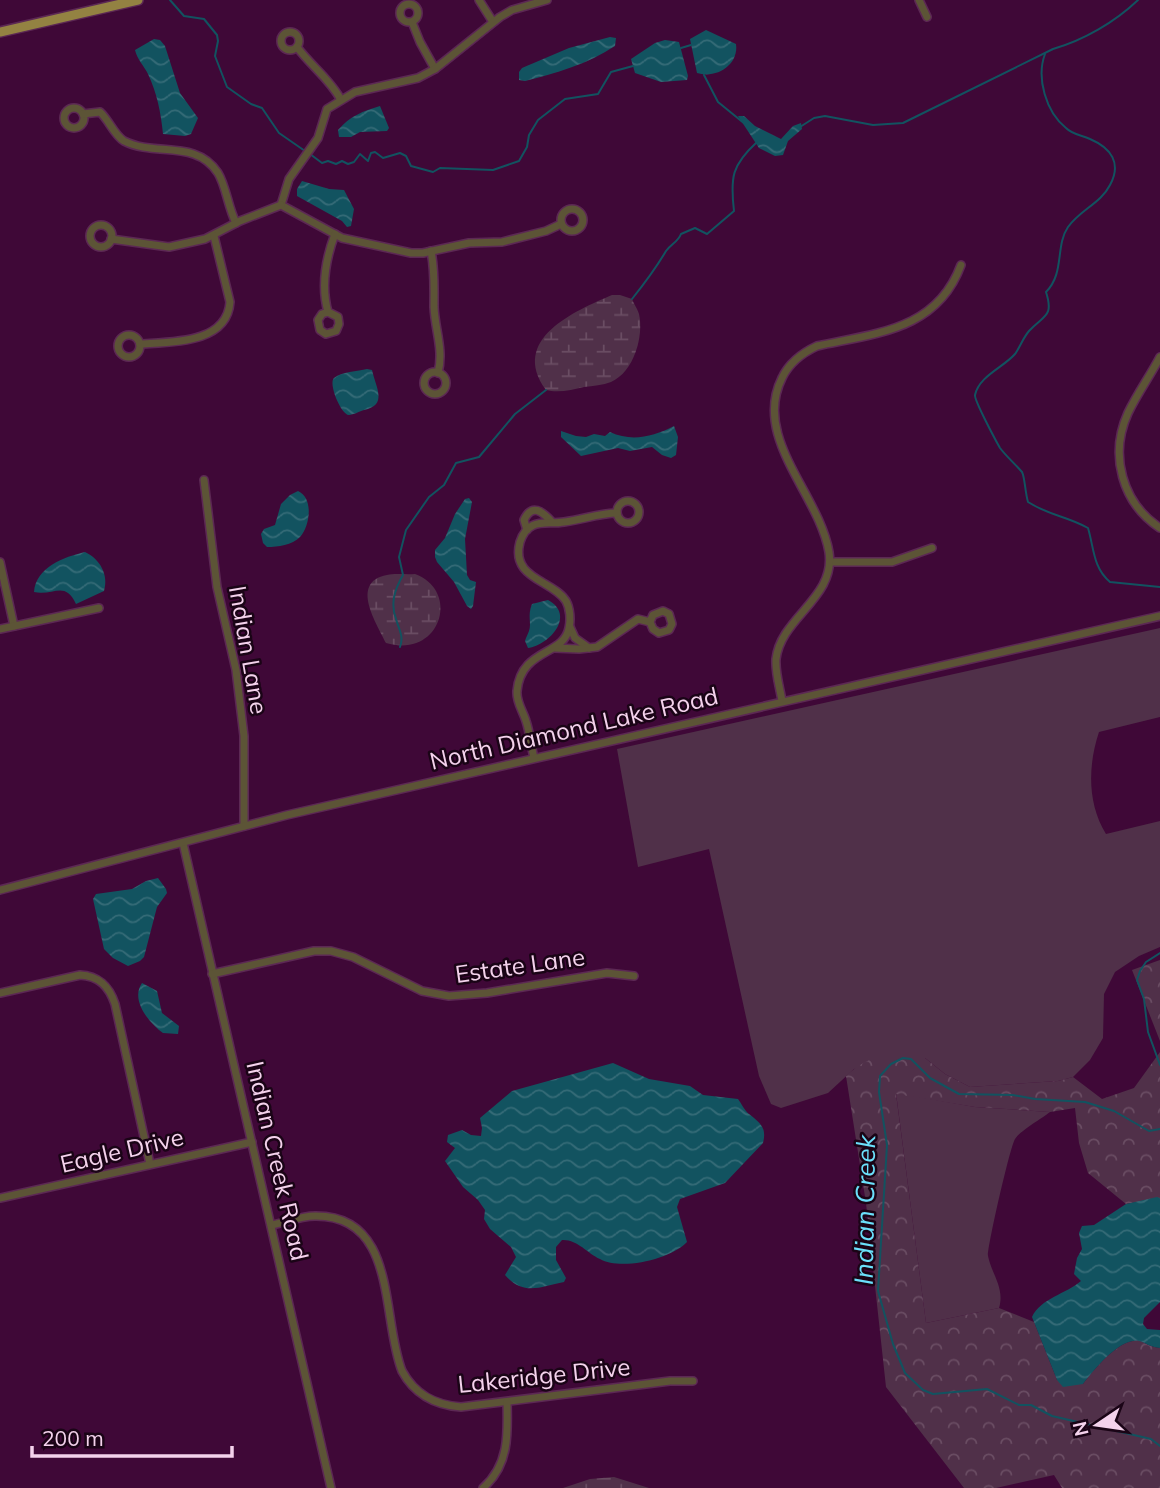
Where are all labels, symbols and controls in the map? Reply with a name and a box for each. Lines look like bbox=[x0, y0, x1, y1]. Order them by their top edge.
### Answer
street label: Indian Lane bbox=[223, 583, 275, 716]
street label: North Diamond Lake Road bbox=[427, 680, 721, 776]
street label: Estate Lane bbox=[453, 941, 587, 989]
street label: Indian Creek Road bbox=[240, 1058, 315, 1263]
street label: Eagle Drive bbox=[57, 1121, 186, 1179]
water label: Indian Creek bbox=[847, 1134, 882, 1285]
street label: Lakeridge Drive bbox=[456, 1351, 632, 1399]
north arrow bbox=[1062, 1390, 1132, 1460]
scale bar bbox=[32, 1414, 231, 1458]
text: N bbox=[1067, 1419, 1094, 1439]
text: 200 m bbox=[42, 1425, 104, 1451]

